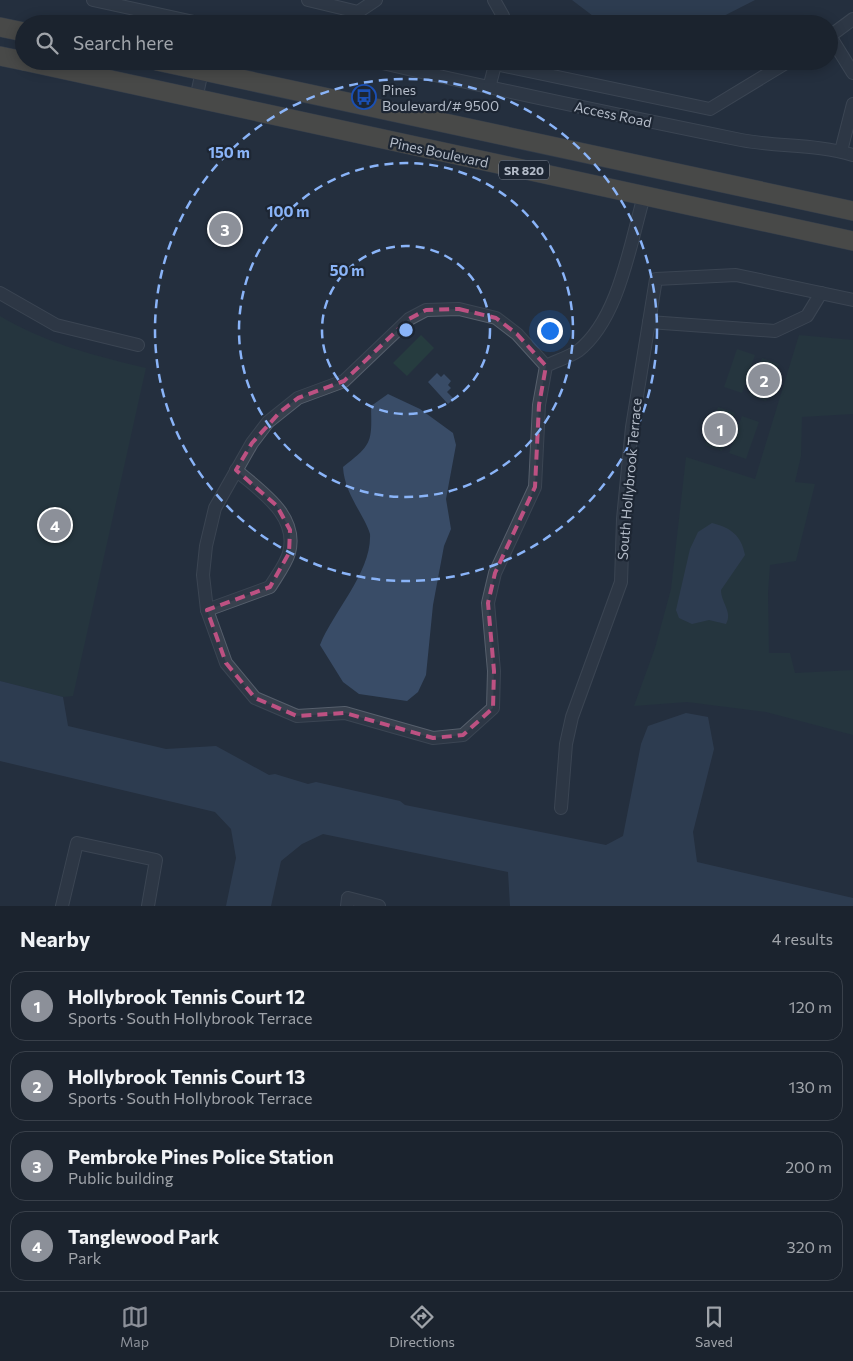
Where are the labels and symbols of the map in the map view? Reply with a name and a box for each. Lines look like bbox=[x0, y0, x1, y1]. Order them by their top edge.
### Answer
place label: Pines Boulevard/# 9500 bbox=[382, 81, 499, 114]
bus stop icon: Pines Boulevard/# 9500 bbox=[351, 84, 377, 110]
street label: Access Road bbox=[573, 98, 653, 130]
street label: Pines Boulevard bbox=[388, 133, 490, 171]
text: 150 m bbox=[208, 143, 250, 161]
road number: SR 820 bbox=[499, 160, 549, 180]
text: 100 m bbox=[267, 202, 309, 220]
pin: 3 bbox=[209, 210, 241, 248]
text: 50 m bbox=[330, 261, 364, 279]
your location bbox=[537, 318, 563, 344]
centre of rings bbox=[397, 321, 415, 339]
pin: 2 bbox=[748, 361, 780, 399]
street label: South Hollybrook Terrace bbox=[613, 397, 645, 561]
pin: 1 bbox=[704, 410, 736, 448]
pin: 4 bbox=[39, 506, 71, 544]

